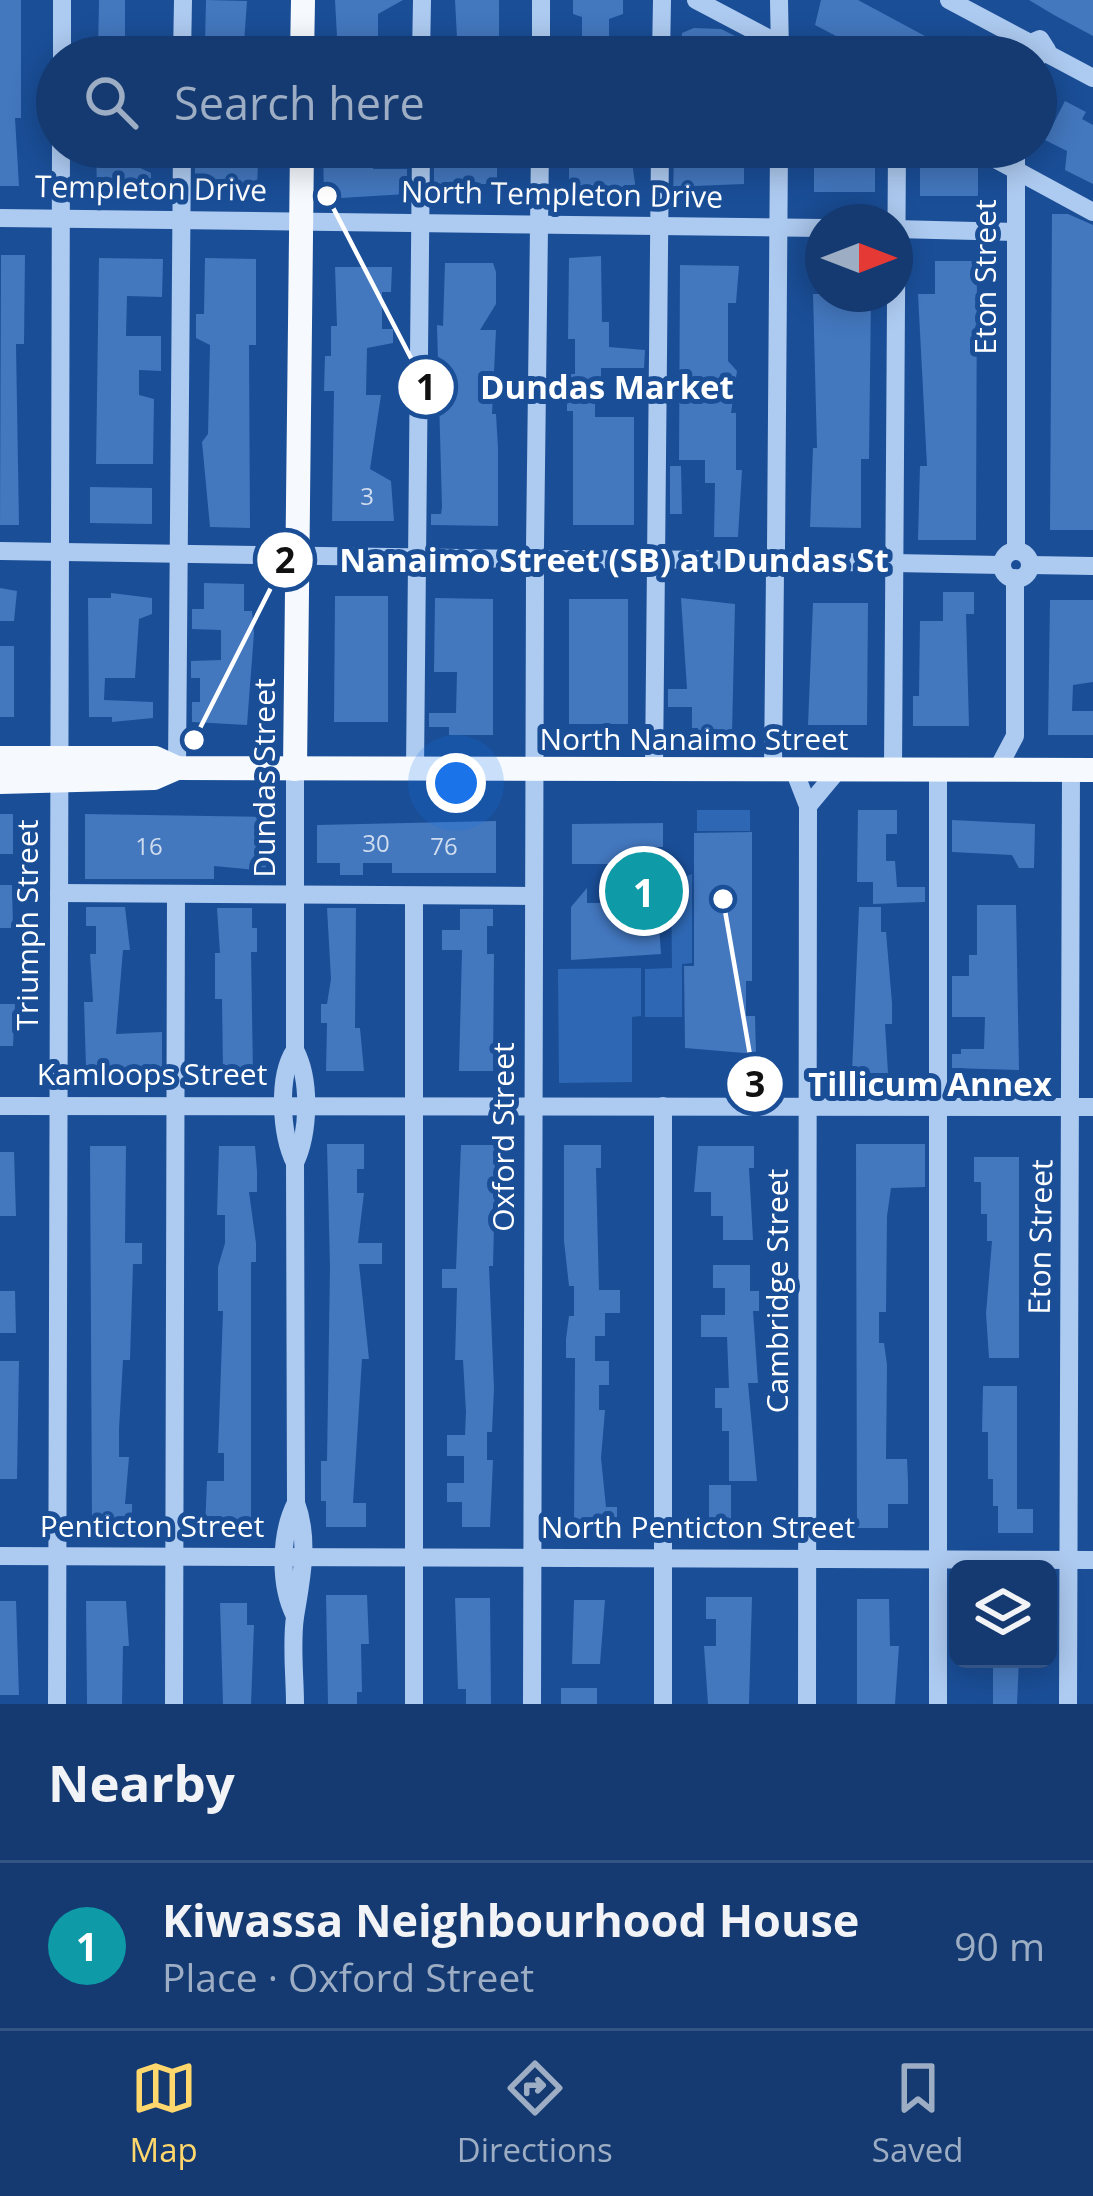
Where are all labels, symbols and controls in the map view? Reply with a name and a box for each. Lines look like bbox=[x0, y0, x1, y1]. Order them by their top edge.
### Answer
search box bbox=[36, 36, 1057, 168]
icon: search bbox=[78, 69, 144, 135]
text: Search here bbox=[174, 72, 425, 133]
street label: Templeton Drive bbox=[35, 165, 268, 210]
street label: North Templeton Drive bbox=[401, 170, 723, 217]
street label: Eton Street bbox=[964, 199, 1005, 355]
north arrow bbox=[805, 204, 913, 312]
callout: Dundas Market bbox=[396, 353, 758, 422]
text: 1 bbox=[416, 362, 436, 411]
text: Dundas Market bbox=[480, 364, 734, 409]
house number: 3 bbox=[360, 479, 374, 512]
callout: Nanaimo Street (SB) at Dundas St bbox=[255, 526, 913, 595]
text: 2 bbox=[275, 535, 295, 584]
text: Nanaimo Street (SB) at Dundas St bbox=[339, 537, 889, 582]
street label: Dundas Street bbox=[243, 678, 284, 878]
street label: North Nanaimo Street bbox=[539, 718, 849, 759]
your location bbox=[426, 753, 486, 813]
street label: Triumph Street bbox=[6, 820, 47, 1030]
house number: 30 bbox=[362, 826, 390, 859]
house number: 16 bbox=[135, 829, 163, 862]
house number: 76 bbox=[430, 829, 458, 862]
pin: 1 bbox=[605, 846, 683, 936]
street label: Oxford Street bbox=[482, 1042, 523, 1232]
callout: Tillicum Annex bbox=[725, 1050, 1076, 1119]
street label: Kamloops Street bbox=[37, 1053, 267, 1094]
text: 3 bbox=[745, 1059, 765, 1108]
text: Tillicum Annex bbox=[808, 1061, 1052, 1106]
street label: Eton Street bbox=[1018, 1159, 1061, 1315]
street label: Cambridge Street bbox=[756, 1169, 797, 1413]
street label: Penticton Street bbox=[40, 1505, 264, 1546]
street label: North Penticton Street bbox=[541, 1506, 855, 1547]
map controls bbox=[949, 1560, 1057, 1668]
button: layers bbox=[949, 1560, 1057, 1668]
text: Nearby bbox=[48, 1747, 235, 1817]
text: Kiwassa Neighbourhood House bbox=[162, 1889, 859, 1950]
text: 1 bbox=[76, 1919, 98, 1972]
text: 90 m bbox=[954, 1919, 1045, 1972]
text: Place · Oxford Street bbox=[162, 1950, 534, 2003]
tab: Map bbox=[130, 2055, 198, 2172]
tab: Directions bbox=[457, 2055, 613, 2172]
tab: Saved bbox=[872, 2055, 963, 2172]

